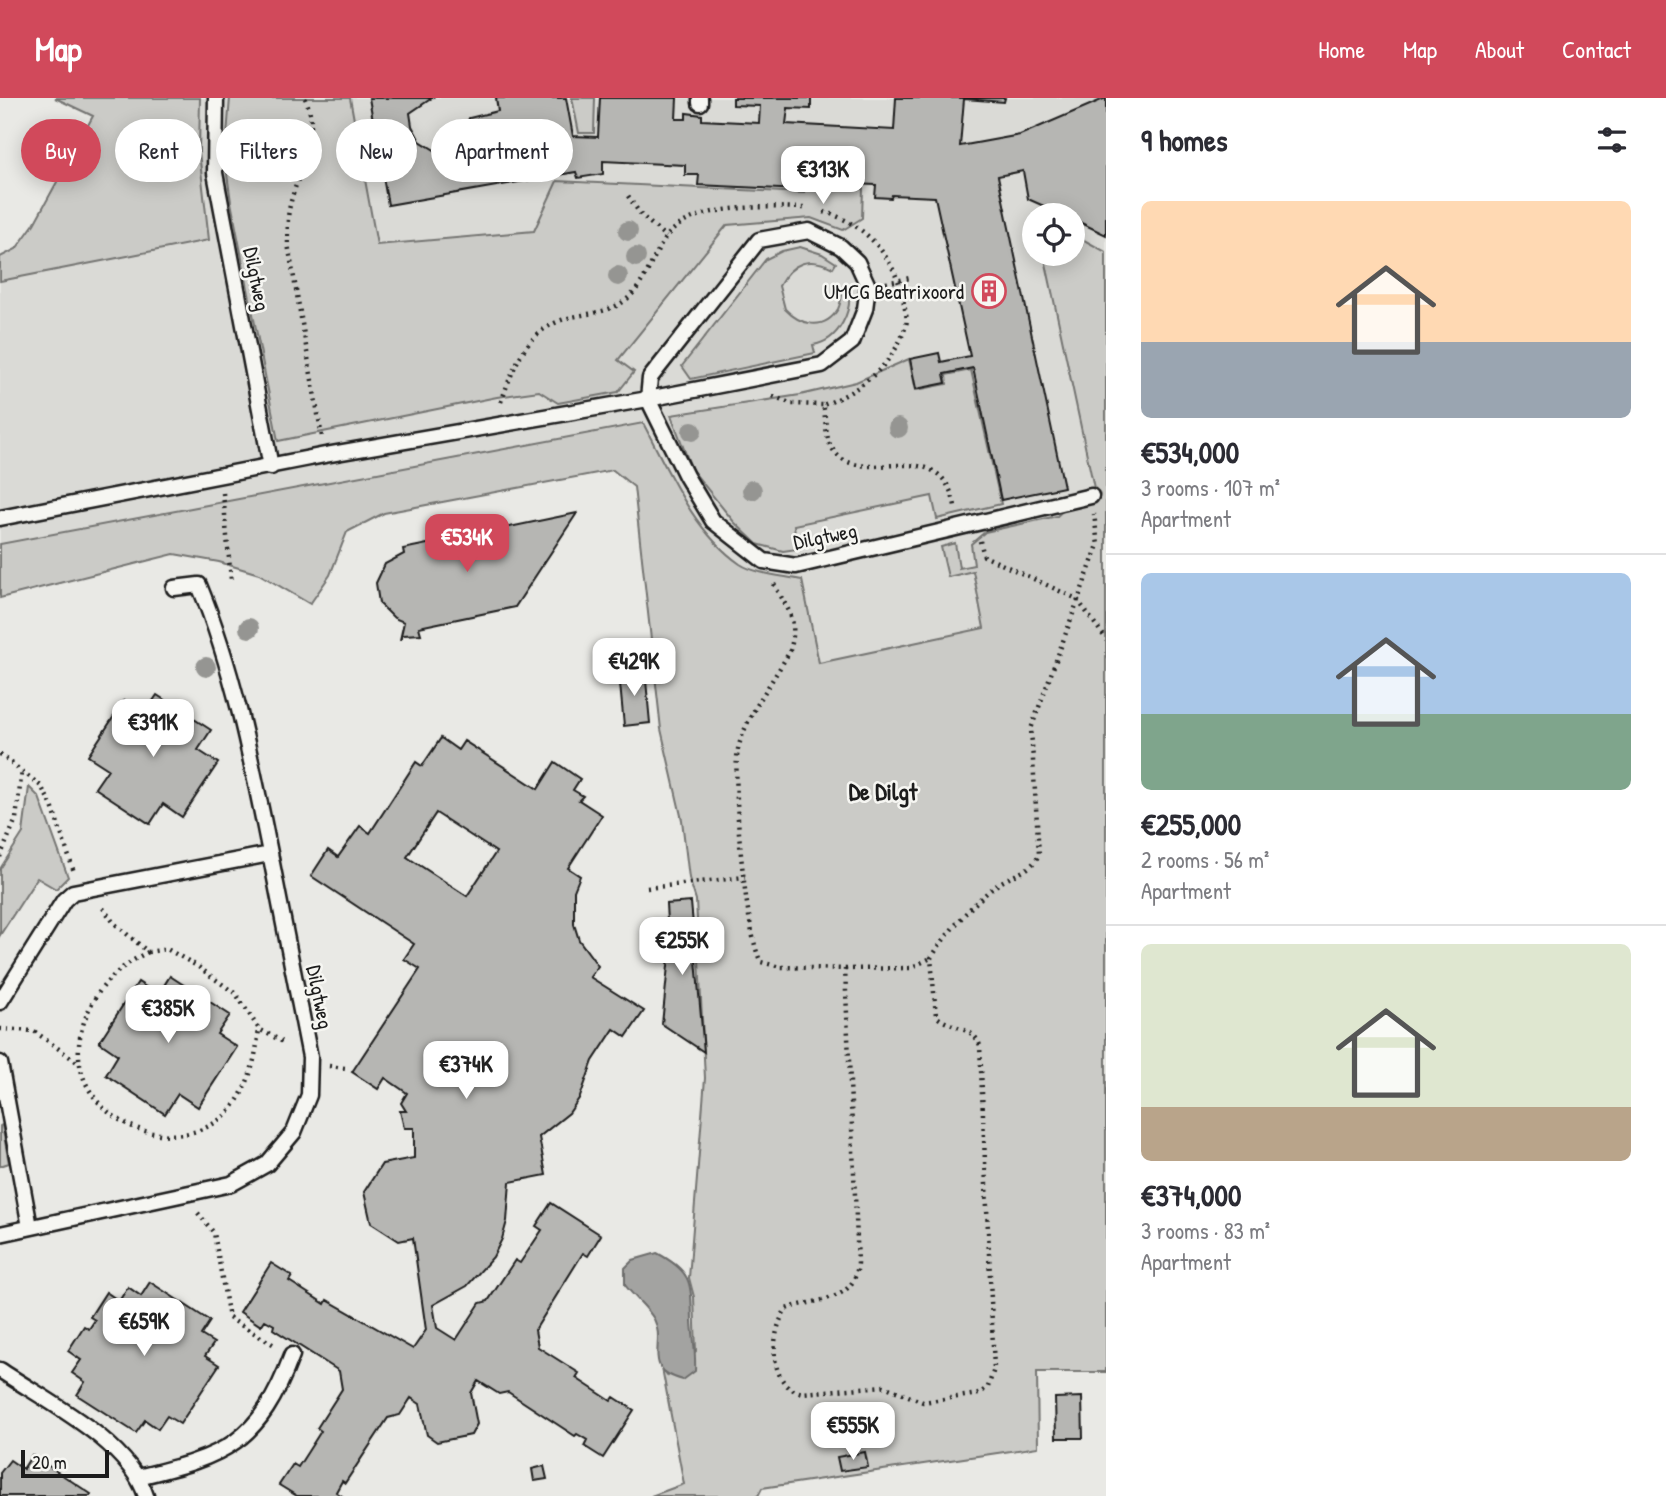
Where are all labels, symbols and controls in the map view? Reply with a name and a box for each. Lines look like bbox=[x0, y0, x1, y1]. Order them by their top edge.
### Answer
text: Map bbox=[35, 27, 82, 71]
text: Home bbox=[1318, 33, 1365, 65]
text: Map bbox=[1403, 33, 1437, 65]
text: About bbox=[1475, 33, 1524, 65]
text: Contact bbox=[1562, 33, 1631, 65]
chip: Buy bbox=[21, 119, 101, 182]
chip: Rent bbox=[115, 119, 202, 182]
chip: Filters bbox=[216, 119, 322, 182]
chip: New bbox=[336, 119, 417, 182]
chip: Apartment bbox=[431, 119, 573, 182]
text: 9 homes bbox=[1141, 120, 1228, 160]
icon: filters bbox=[1593, 121, 1631, 159]
pin: €313K bbox=[774, 146, 872, 206]
text: €313K bbox=[797, 153, 849, 184]
map controls bbox=[1022, 203, 1085, 266]
button: locate bbox=[1022, 203, 1085, 266]
street label: Dilgtweg bbox=[237, 245, 277, 313]
icon: home bbox=[1323, 247, 1449, 373]
building icon: UMCG Beatrixoord bbox=[970, 272, 1008, 310]
place label: UMCG Beatrixoord bbox=[824, 277, 964, 306]
text: €534,000 bbox=[1141, 432, 1239, 472]
text: 3 rooms · 107 m² bbox=[1141, 472, 1280, 503]
text: Apartment bbox=[1141, 503, 1231, 534]
pin: €534K bbox=[418, 514, 516, 574]
street label: Dilgtweg bbox=[791, 516, 859, 556]
text: €534K bbox=[441, 521, 493, 552]
icon: home bbox=[1323, 619, 1449, 745]
pin: €429K bbox=[585, 638, 683, 698]
text: €429K bbox=[609, 645, 659, 676]
pin: €391K bbox=[104, 700, 202, 759]
text: €391K bbox=[128, 706, 178, 737]
district label: De Dilgt bbox=[849, 775, 918, 808]
text: €255,000 bbox=[1141, 804, 1241, 844]
text: 2 rooms · 56 m² bbox=[1141, 844, 1269, 875]
text: Apartment bbox=[1141, 875, 1231, 906]
pin: €255K bbox=[633, 918, 731, 977]
text: €255K bbox=[655, 924, 709, 955]
street label: Dilgtweg bbox=[300, 963, 340, 1031]
pin: €385K bbox=[119, 986, 217, 1045]
icon: home bbox=[1323, 990, 1449, 1116]
text: €385K bbox=[141, 992, 195, 1023]
pin: €374K bbox=[417, 1042, 515, 1101]
text: €374K bbox=[439, 1048, 493, 1079]
text: €374,000 bbox=[1141, 1175, 1241, 1215]
text: 3 rooms · 83 m² bbox=[1141, 1215, 1270, 1246]
text: Apartment bbox=[1141, 1246, 1231, 1277]
pin: €659K bbox=[95, 1298, 193, 1358]
text: €659K bbox=[119, 1305, 169, 1336]
pin: €555K bbox=[804, 1402, 902, 1462]
text: €555K bbox=[827, 1409, 879, 1440]
scale bar bbox=[21, 1447, 108, 1479]
text: 20 m bbox=[32, 1449, 67, 1475]

